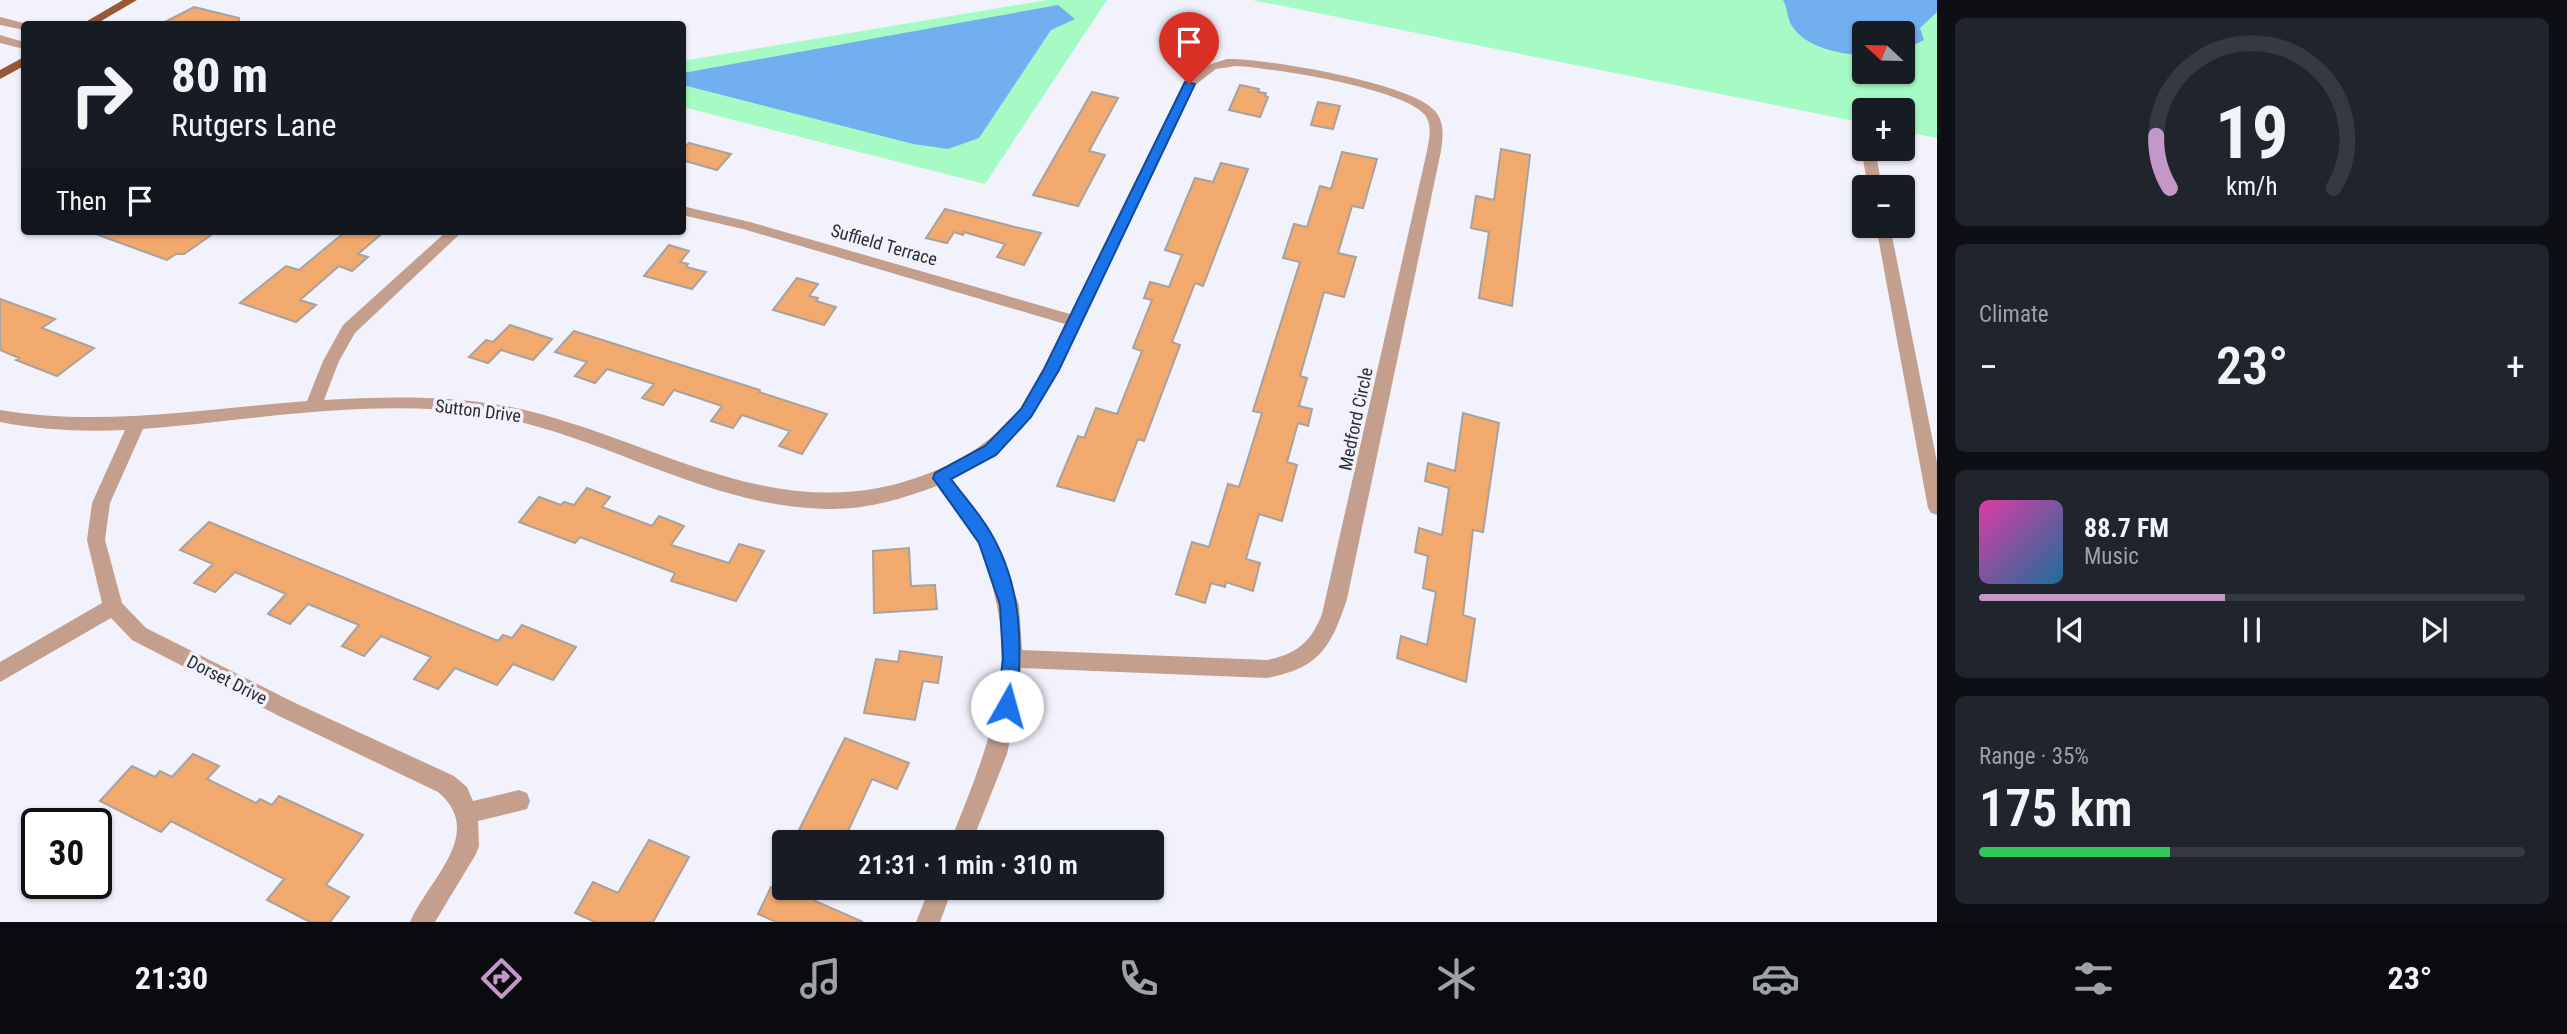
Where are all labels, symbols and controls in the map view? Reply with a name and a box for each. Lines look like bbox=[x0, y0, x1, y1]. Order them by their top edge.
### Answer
pin bbox=[1159, 12.0, 1219, 84]
north arrow bbox=[1852, 21, 1914, 84]
map controls bbox=[1852, 21, 1915, 238]
icon: arrive bbox=[1170, 23, 1208, 61]
text: 80 m bbox=[171, 47, 268, 104]
icon: right bbox=[56, 49, 147, 140]
text: 19 bbox=[2215, 90, 2289, 176]
button: + bbox=[1852, 98, 1915, 161]
text: Rutgers Lane bbox=[171, 106, 336, 144]
text: km/h bbox=[2226, 172, 2278, 201]
button: − bbox=[1852, 175, 1915, 238]
icon: arrive bbox=[121, 182, 159, 220]
text: Then bbox=[56, 186, 107, 216]
street label: Suffield Terrace bbox=[829, 219, 940, 270]
text: Climate bbox=[1979, 301, 2049, 328]
text: 23° bbox=[2216, 336, 2288, 397]
text: − bbox=[1979, 345, 1998, 389]
text: + bbox=[2506, 345, 2525, 389]
street label: Medford Circle bbox=[1334, 366, 1377, 472]
street label: Sutton Drive bbox=[434, 395, 522, 426]
text: 88.7 FM bbox=[2084, 513, 2169, 543]
text: Music bbox=[2084, 543, 2139, 570]
icon: previous bbox=[2051, 611, 2089, 649]
icon: pause bbox=[2233, 611, 2271, 649]
icon: next bbox=[2415, 611, 2453, 649]
street label: Dorset Drive bbox=[184, 650, 271, 709]
position arrow bbox=[970, 669, 1044, 743]
text: Range · 35% bbox=[1979, 743, 2089, 770]
text: 175 km bbox=[1979, 778, 2133, 839]
speed limit sign: 30 bbox=[21, 808, 112, 899]
text: 21:31 · 1 min · 310 m bbox=[858, 850, 1078, 880]
icon: directions bbox=[477, 954, 526, 1003]
icon: music bbox=[796, 954, 845, 1003]
icon: phone bbox=[1114, 954, 1163, 1003]
icon: climate bbox=[1432, 954, 1481, 1003]
icon: car bbox=[1751, 954, 1800, 1003]
icon: filters bbox=[2069, 954, 2118, 1003]
text: 21:30 bbox=[135, 959, 208, 997]
text: 23° bbox=[2388, 959, 2432, 997]

